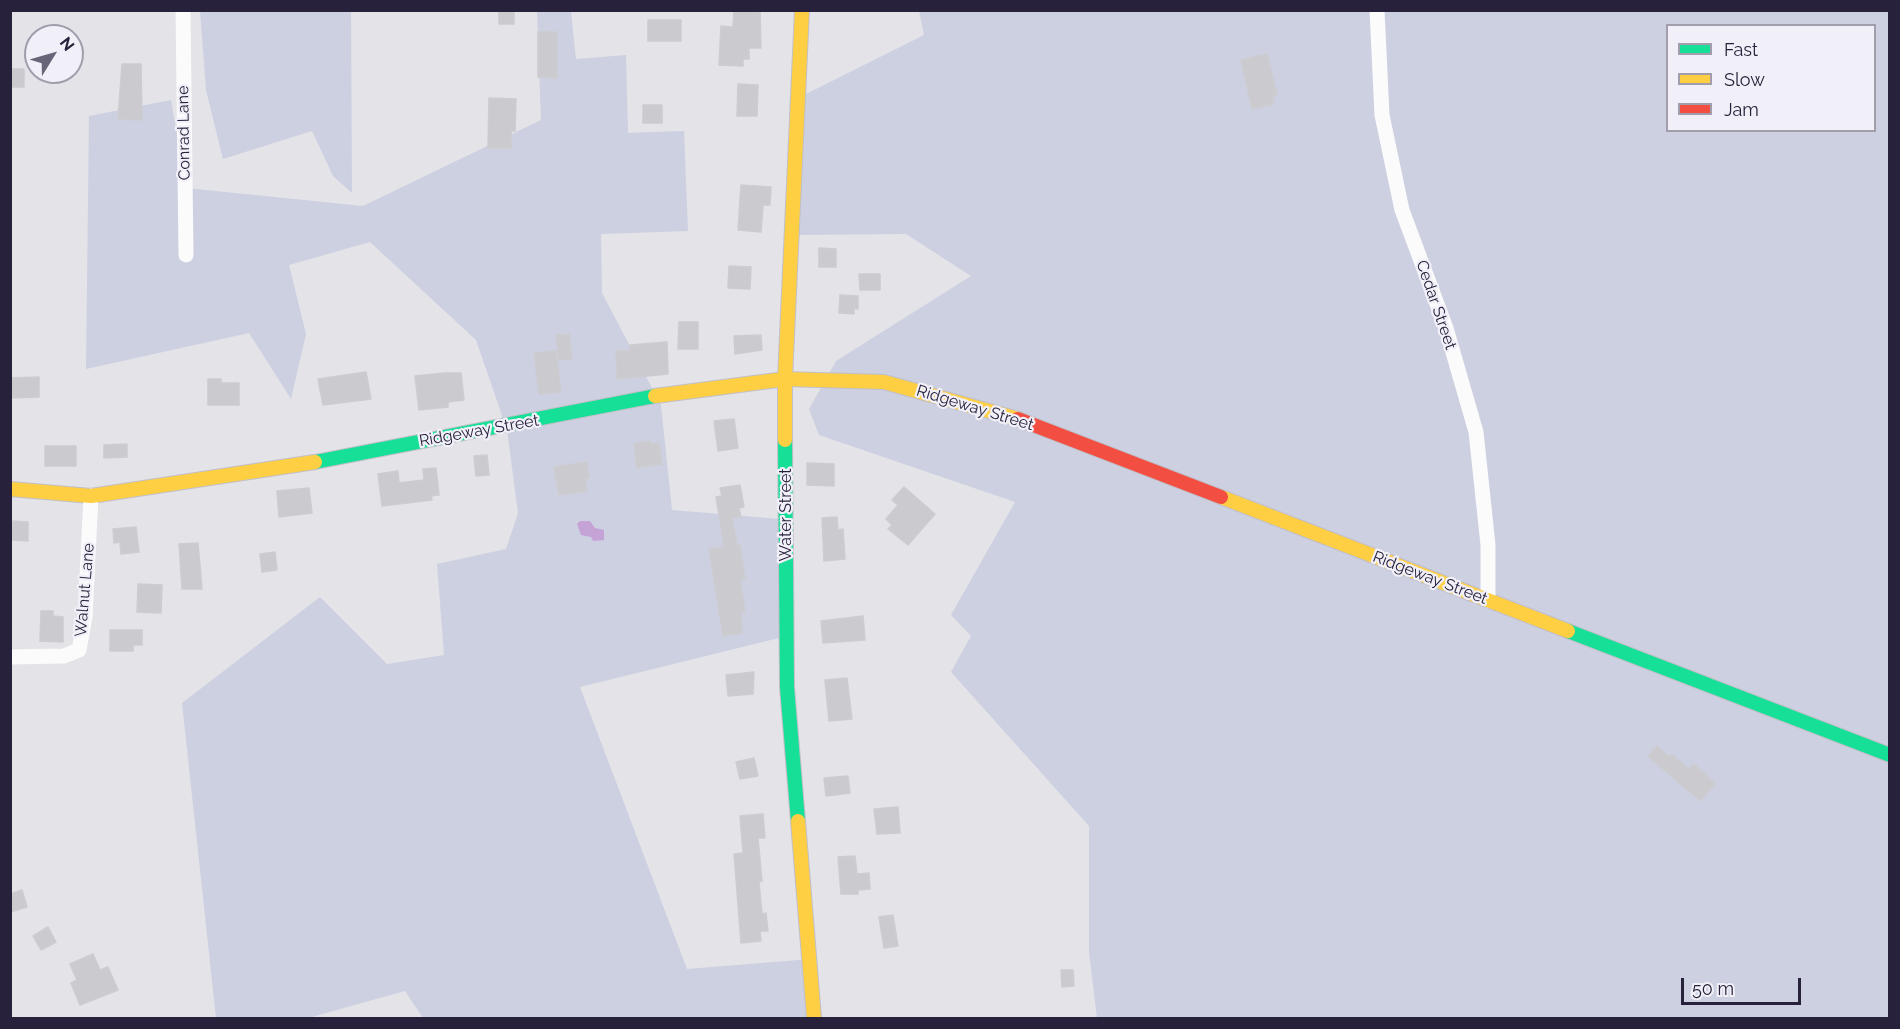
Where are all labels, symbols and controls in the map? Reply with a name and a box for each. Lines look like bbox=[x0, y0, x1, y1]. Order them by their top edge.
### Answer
north arrow bbox=[24, 24, 84, 84]
legend bbox=[1666, 24, 1876, 132]
text: N bbox=[56, 33, 78, 55]
text: Fast bbox=[1724, 39, 1758, 60]
text: Slow bbox=[1724, 69, 1765, 90]
street label: Conrad Lane bbox=[174, 85, 194, 181]
text: Jam bbox=[1724, 99, 1759, 120]
street label: Cedar Street bbox=[1412, 258, 1460, 352]
street label: Ridgeway Street bbox=[914, 381, 1036, 435]
street label: Ridgeway Street bbox=[418, 411, 540, 451]
street label: Water Street bbox=[776, 468, 796, 562]
street label: Walnut Lane bbox=[71, 542, 99, 638]
street label: Ridgeway Street bbox=[1370, 547, 1490, 609]
scale bar bbox=[1684, 966, 1804, 1004]
text: 50 m bbox=[1692, 978, 1734, 999]

